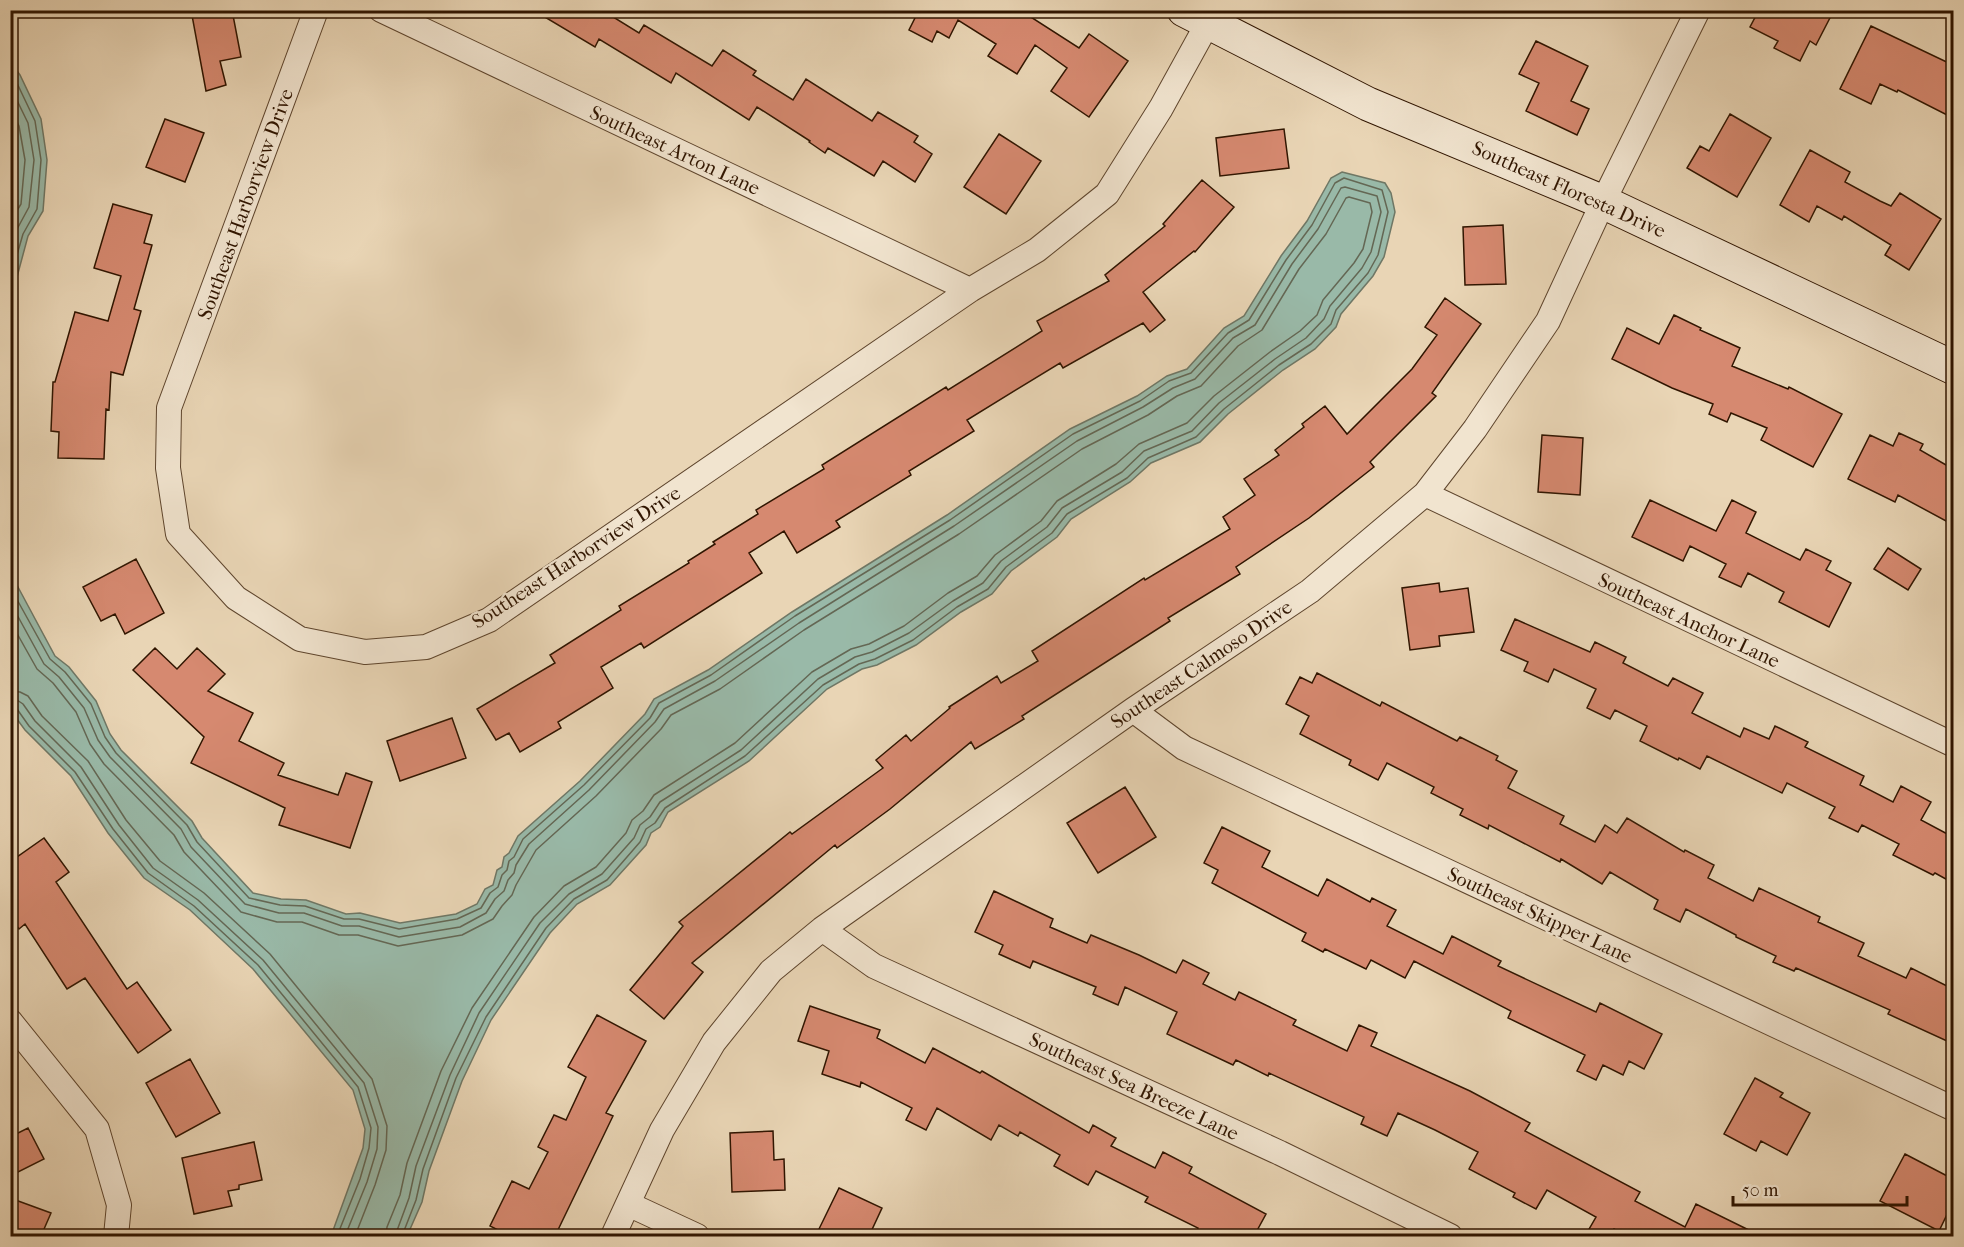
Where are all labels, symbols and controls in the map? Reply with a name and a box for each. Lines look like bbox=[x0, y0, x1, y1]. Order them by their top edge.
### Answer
street label: Southeast Harborview Drive bbox=[193, 86, 298, 323]
street label: Southeast Arton Lane bbox=[586, 101, 764, 200]
street label: Southeast Floresta Drive bbox=[1469, 136, 1669, 243]
street label: Southeast Harborview Drive bbox=[468, 481, 685, 633]
street label: Southeast Anchor Lane bbox=[1594, 568, 1783, 673]
street label: Southeast Calmoso Drive bbox=[1106, 595, 1296, 734]
street label: Southeast Skipper Lane bbox=[1444, 862, 1636, 968]
street label: Southeast Sea Breeze Lane bbox=[1025, 1028, 1242, 1145]
scale bar bbox=[1733, 1169, 1907, 1207]
text: 50 m bbox=[1742, 1180, 1779, 1201]

